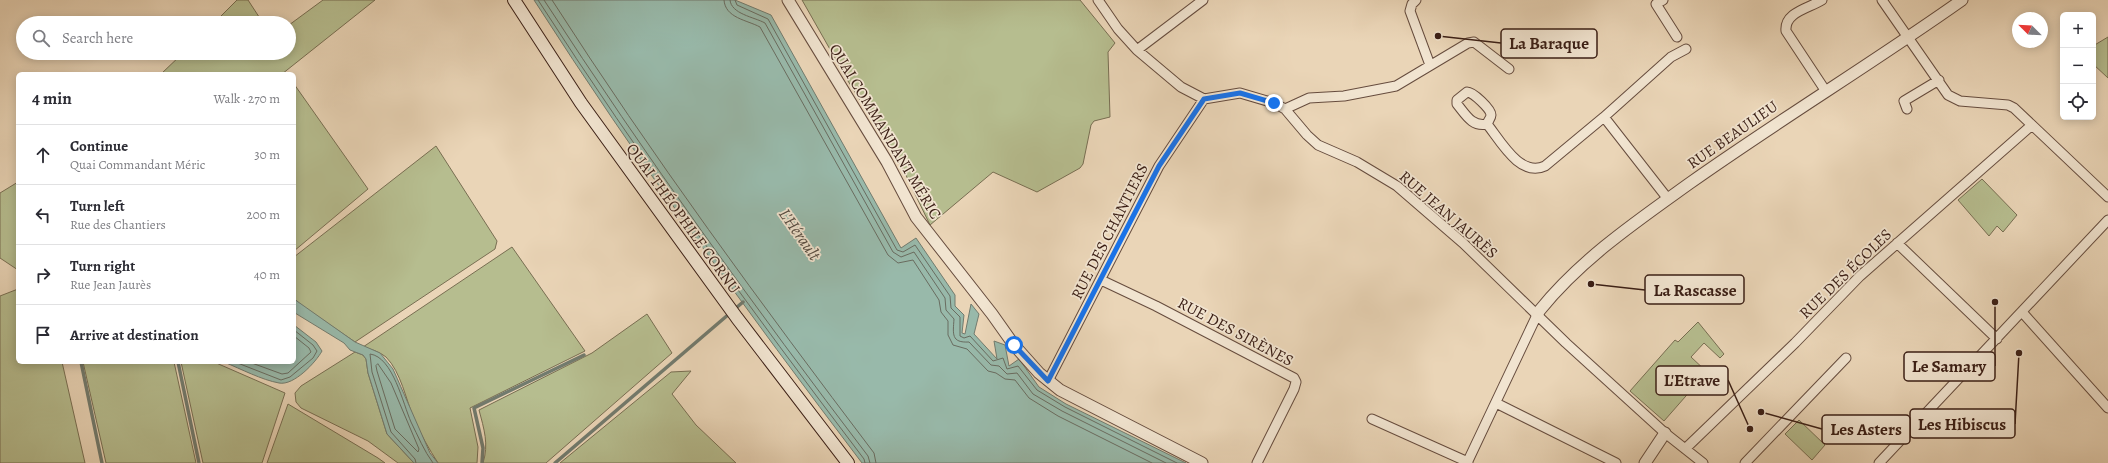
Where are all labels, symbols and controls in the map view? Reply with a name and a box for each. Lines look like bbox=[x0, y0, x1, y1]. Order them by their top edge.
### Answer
north arrow bbox=[2012, 12, 2048, 48]
map controls bbox=[2060, 12, 2096, 120]
button: + bbox=[2060, 12, 2096, 48]
search box bbox=[16, 16, 296, 60]
icon: search bbox=[30, 27, 52, 49]
text: Search here bbox=[62, 28, 133, 48]
callout: La Baraque bbox=[1501, 29, 1597, 58]
text: La Baraque bbox=[1509, 32, 1589, 55]
street label: QUAI COMMANDANT MÉRIC bbox=[824, 40, 946, 223]
button: − bbox=[2060, 48, 2096, 84]
button: locate bbox=[2060, 84, 2096, 120]
text: 4 min bbox=[32, 87, 72, 110]
text: Walk · 270 m bbox=[214, 90, 280, 107]
route end bbox=[1265, 94, 1283, 112]
street label: RUE BEAULIEU bbox=[1683, 95, 1782, 174]
text: Continue bbox=[70, 136, 128, 156]
street label: QUAI THÉOPHILE CORNU bbox=[621, 139, 745, 298]
icon: ahead bbox=[32, 144, 54, 166]
text: 30 m bbox=[254, 146, 280, 163]
text: Quai Commandant Méric bbox=[70, 156, 205, 173]
street label: RUE DES CHANTIERS bbox=[1066, 160, 1154, 303]
street label: RUE JEAN JAURÈS bbox=[1394, 166, 1502, 264]
text: Turn left bbox=[70, 196, 125, 216]
icon: left bbox=[32, 204, 54, 226]
water label: L'Hérault bbox=[773, 204, 826, 266]
text: 200 m bbox=[247, 206, 280, 223]
text: Rue des Chantiers bbox=[70, 216, 166, 233]
street label: RUE DES ÉCOLES bbox=[1794, 224, 1897, 324]
text: Turn right bbox=[70, 256, 135, 276]
icon: right bbox=[32, 264, 54, 286]
text: 40 m bbox=[254, 266, 280, 283]
callout: La Rascasse bbox=[1645, 275, 1744, 304]
text: Rue Jean Jaurès bbox=[70, 276, 151, 293]
text: La Rascasse bbox=[1653, 279, 1737, 302]
street label: RUE DES SIRÈNES bbox=[1174, 292, 1297, 372]
icon: arrive bbox=[32, 324, 54, 346]
text: Arrive at destination bbox=[70, 325, 199, 345]
route start bbox=[1005, 336, 1023, 354]
callout: Le Samary bbox=[1904, 352, 1995, 381]
text: Le Samary bbox=[1912, 355, 1987, 378]
callout: L'Etrave bbox=[1656, 366, 1728, 395]
text: L'Etrave bbox=[1664, 369, 1720, 392]
callout: Les Hibiscus bbox=[1910, 409, 2015, 438]
text: Les Hibiscus bbox=[1918, 413, 2006, 436]
callout: Les Asters bbox=[1822, 415, 1910, 444]
text: Les Asters bbox=[1830, 418, 1902, 441]

